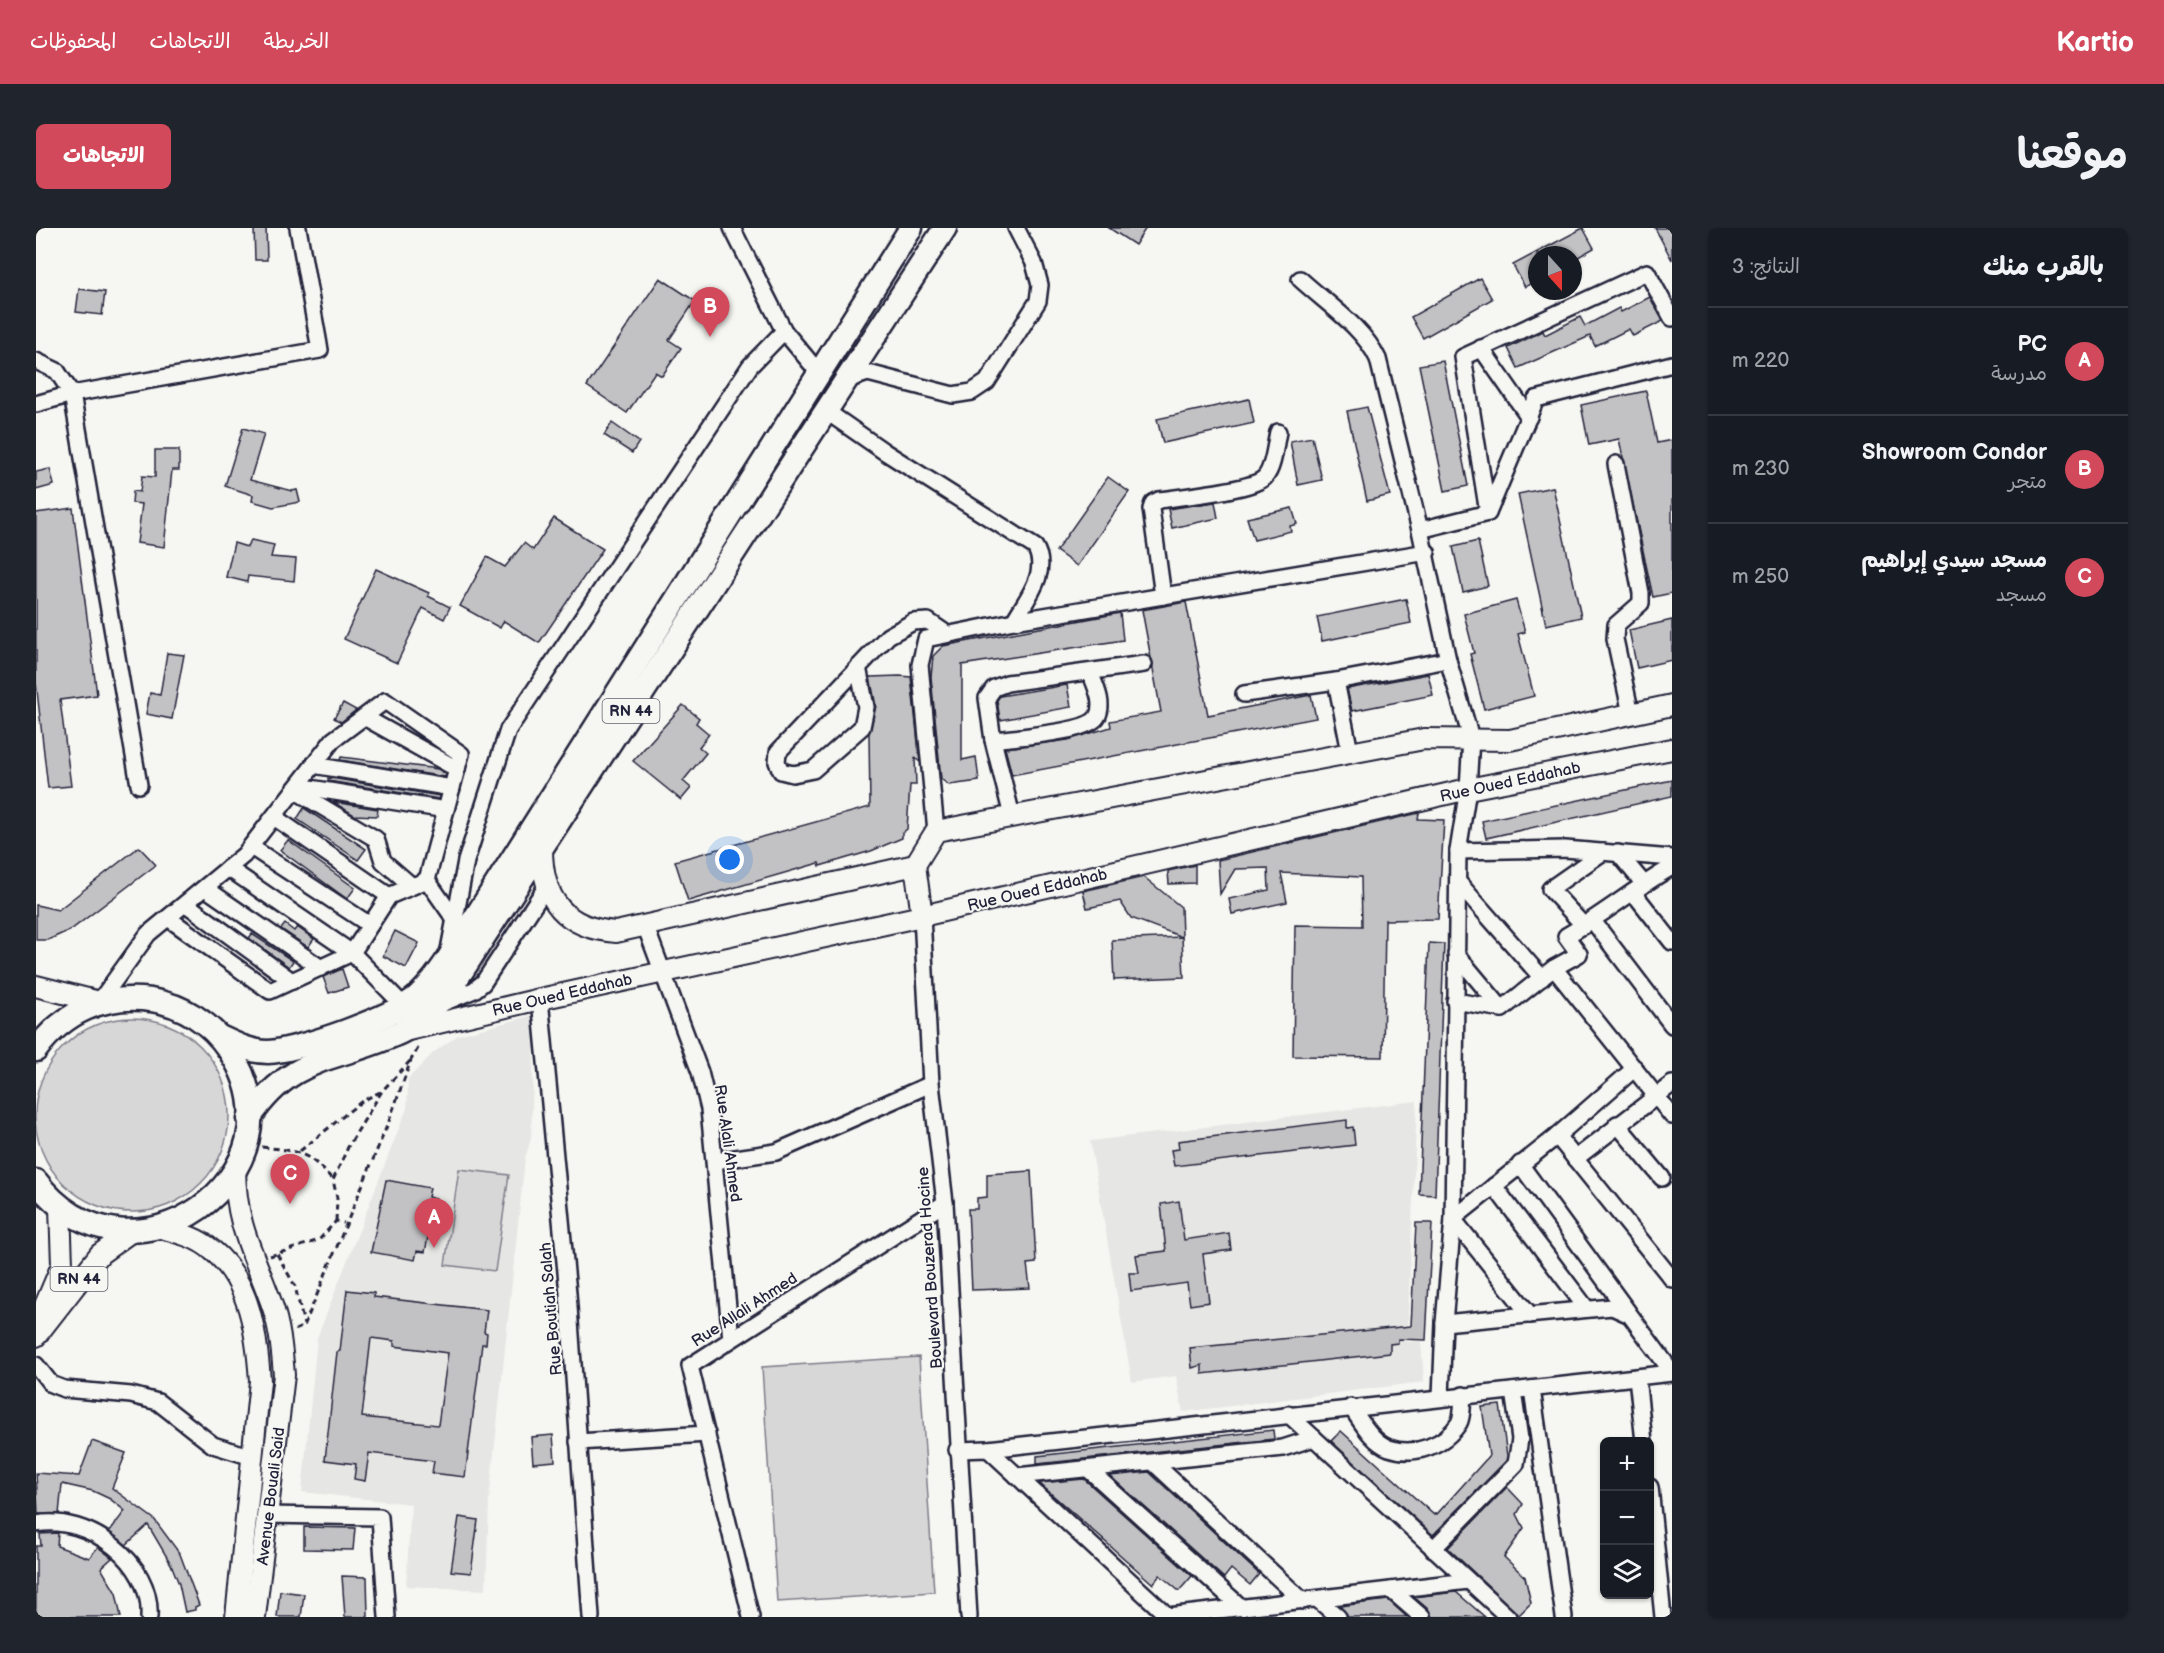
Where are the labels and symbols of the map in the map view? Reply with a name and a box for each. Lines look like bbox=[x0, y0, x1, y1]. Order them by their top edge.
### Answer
north arrow bbox=[1528, 246, 1582, 300]
pin: B bbox=[690, 288, 730, 337]
road number: RN 44 bbox=[602, 699, 660, 723]
street label: Rue Oued Eddahab bbox=[1438, 758, 1582, 807]
your location bbox=[715, 845, 744, 874]
street label: Rue Oued Eddahab bbox=[966, 865, 1109, 916]
street label: Rue Oued Eddahab bbox=[491, 970, 634, 1021]
street label: Rue Alali Ahmed bbox=[710, 1083, 745, 1203]
pin: C bbox=[270, 1154, 310, 1204]
street label: Boulevard Bouzerad Hocine bbox=[914, 1166, 947, 1370]
pin: A bbox=[414, 1198, 454, 1248]
street label: Rue Boutiah Salah bbox=[536, 1241, 567, 1376]
road number: RN 44 bbox=[51, 1267, 108, 1291]
street label: Rue Allali Ahmed bbox=[688, 1269, 801, 1351]
street label: Avenue Bouali Said bbox=[254, 1426, 289, 1566]

